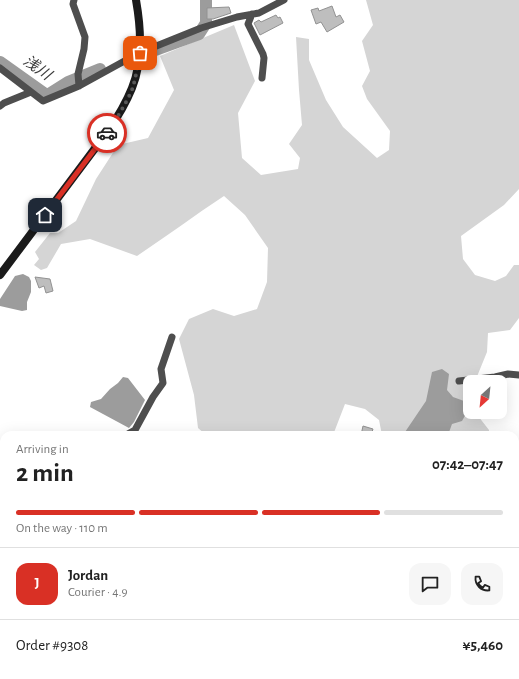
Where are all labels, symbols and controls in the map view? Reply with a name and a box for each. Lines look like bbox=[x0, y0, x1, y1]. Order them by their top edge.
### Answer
pin bbox=[123, 36, 157, 70]
icon: bag bbox=[129, 42, 151, 64]
water label: 浅川 bbox=[20, 52, 56, 84]
courier bbox=[87, 113, 127, 153]
icon: car bbox=[96, 122, 118, 144]
pin bbox=[28, 198, 62, 232]
icon: home bbox=[34, 204, 56, 226]
north arrow bbox=[463, 375, 507, 419]
map controls bbox=[463, 375, 507, 419]
text: Arriving in bbox=[16, 443, 69, 456]
text: 07:42–07:47 bbox=[432, 457, 503, 472]
text: 2 min bbox=[16, 460, 74, 486]
text: On the way · 110 m bbox=[16, 522, 108, 535]
button: chat bbox=[409, 563, 451, 605]
button: phone bbox=[461, 563, 503, 605]
text: Jordan bbox=[68, 568, 108, 583]
text: J bbox=[34, 576, 40, 591]
text: Courier · 4.9 bbox=[68, 586, 128, 599]
text: Order #9308 bbox=[16, 638, 88, 653]
text: ¥5,460 bbox=[463, 638, 503, 653]

